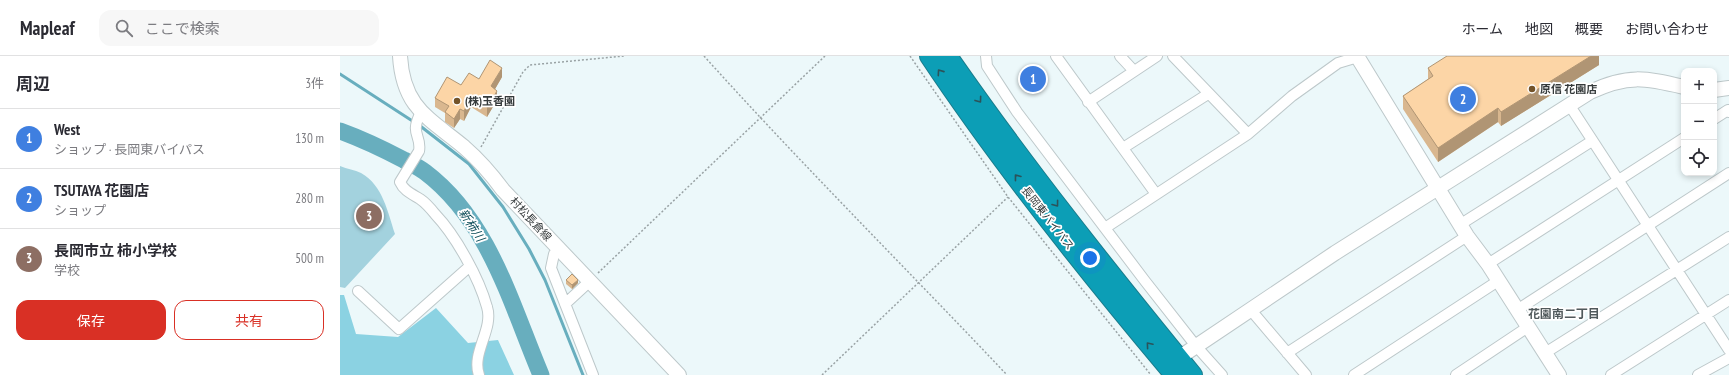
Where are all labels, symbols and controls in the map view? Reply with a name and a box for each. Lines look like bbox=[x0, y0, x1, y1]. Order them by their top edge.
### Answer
search box bbox=[99, 10, 379, 46]
text: Mapleaf bbox=[20, 16, 75, 40]
icon: search bbox=[113, 17, 135, 39]
text: ここで検索 bbox=[145, 19, 220, 38]
text: ホーム bbox=[1461, 20, 1503, 38]
text: 地図 bbox=[1525, 20, 1553, 38]
text: 概要 bbox=[1575, 20, 1603, 38]
text: お問い合わせ bbox=[1625, 20, 1709, 38]
pin: 1 bbox=[1020, 64, 1046, 94]
map controls bbox=[1681, 68, 1717, 176]
button: + bbox=[1681, 68, 1717, 104]
one-way arrow bbox=[937, 69, 945, 76]
text: 周辺 bbox=[16, 73, 50, 95]
text: 3件 bbox=[305, 75, 324, 92]
place label: 原信 花園店 bbox=[1540, 82, 1597, 96]
pin: 2 bbox=[1450, 84, 1476, 114]
marker: 原信 花園店 bbox=[1527, 84, 1537, 94]
place label: (株)玉香園 bbox=[465, 94, 515, 108]
one-way arrow bbox=[974, 95, 981, 102]
marker: (株)玉香園 bbox=[452, 96, 462, 106]
button: − bbox=[1681, 104, 1717, 140]
text: West bbox=[54, 120, 80, 139]
text: 1 bbox=[26, 130, 32, 147]
text: 130 m bbox=[295, 130, 324, 147]
button: locate bbox=[1681, 140, 1717, 176]
text: ショップ · 長岡東バイパス bbox=[54, 141, 205, 158]
one-way arrow bbox=[1014, 175, 1021, 182]
text: TSUTAYA 花園店 bbox=[54, 181, 149, 200]
street label: 長岡東バイパス bbox=[1019, 183, 1077, 253]
text: 2 bbox=[26, 190, 32, 207]
text: 280 m bbox=[295, 190, 324, 207]
street label: 村松長倉線 bbox=[507, 194, 555, 244]
one-way arrow bbox=[1051, 200, 1058, 207]
pin: 3 bbox=[356, 201, 382, 231]
text: ショップ bbox=[54, 202, 106, 219]
water label: 新柿川 bbox=[456, 206, 489, 246]
text: 長岡市立 柿小学校 bbox=[54, 241, 177, 260]
your location bbox=[1080, 248, 1100, 268]
text: 3 bbox=[26, 250, 32, 267]
text: 500 m bbox=[295, 250, 324, 267]
text: 学校 bbox=[54, 262, 80, 279]
button: 保存 bbox=[16, 300, 166, 340]
button: 共有 bbox=[174, 300, 324, 340]
district label: 花園南二丁目 bbox=[1528, 306, 1600, 321]
one-way arrow bbox=[1147, 342, 1154, 350]

